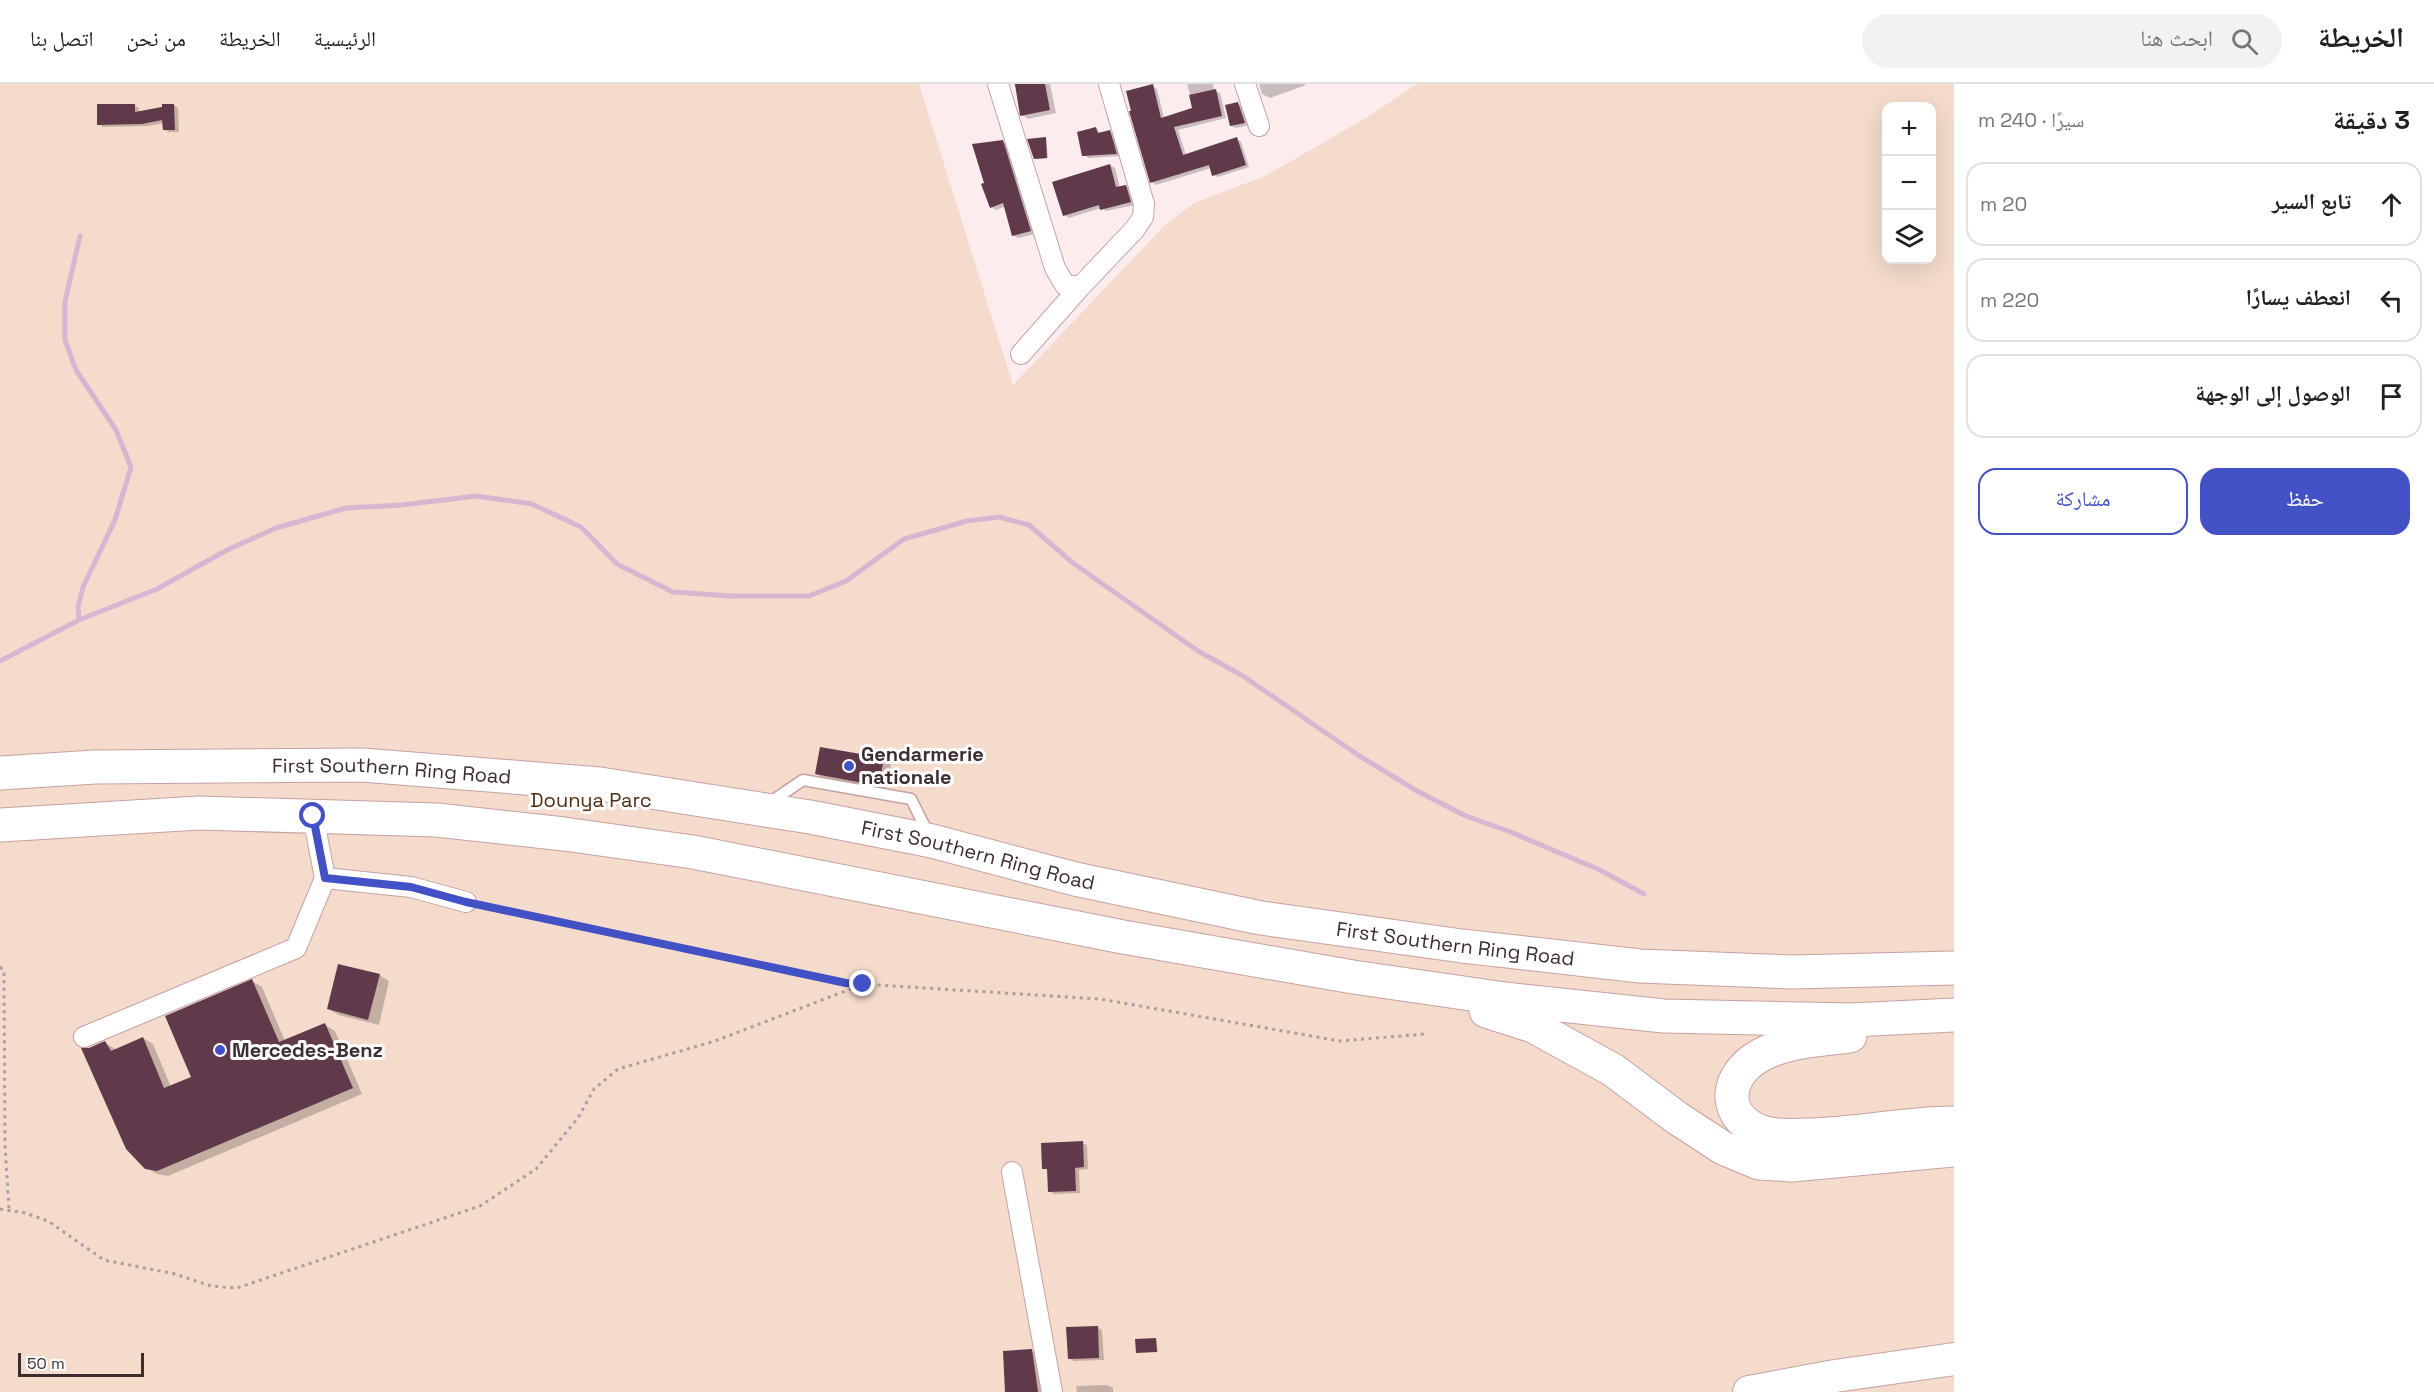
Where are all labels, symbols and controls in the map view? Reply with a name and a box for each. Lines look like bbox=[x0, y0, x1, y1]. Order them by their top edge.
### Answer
search box bbox=[1862, 14, 2282, 68]
text: الخريطة bbox=[2318, 19, 2404, 55]
text: ابحث هنا bbox=[2140, 24, 2213, 52]
text: اتصل بنا bbox=[30, 25, 94, 52]
text: من نحن bbox=[127, 25, 186, 52]
text: الخريطة bbox=[219, 25, 281, 52]
text: الرئيسية bbox=[314, 25, 376, 52]
icon: search bbox=[2228, 25, 2261, 58]
map controls bbox=[1882, 102, 1936, 264]
button: + bbox=[1882, 102, 1936, 156]
text: 3 دقيقة bbox=[2333, 103, 2410, 137]
text: سيرًا · 240 m bbox=[1978, 107, 2084, 133]
button: − bbox=[1882, 156, 1936, 210]
text: تابع السير bbox=[2272, 187, 2351, 215]
icon: ahead bbox=[2375, 188, 2408, 221]
text: 20 m bbox=[1980, 191, 2027, 217]
button: layers bbox=[1882, 210, 1936, 264]
text: انعطف يسارًا bbox=[2246, 283, 2351, 311]
icon: left bbox=[2375, 284, 2408, 317]
text: 220 m bbox=[1980, 287, 2039, 313]
text: الوصول إلى الوجهة bbox=[2195, 379, 2351, 407]
icon: arrive bbox=[2375, 380, 2408, 413]
button: مشاركة bbox=[1978, 468, 2188, 535]
button: حفظ bbox=[2200, 468, 2410, 535]
place label: Gendarmerie nationale bbox=[861, 741, 984, 790]
street label: First Southern Ring Road bbox=[272, 752, 512, 790]
marker: Gendarmerie nationale bbox=[842, 759, 856, 773]
park label: Dounya Parc bbox=[530, 787, 652, 813]
route start bbox=[299, 802, 325, 828]
street label: First Southern Ring Road bbox=[859, 814, 1097, 896]
street label: First Southern Ring Road bbox=[1335, 916, 1576, 972]
route end bbox=[849, 970, 875, 996]
place label: Mercedes-Benz bbox=[232, 1037, 383, 1063]
marker: Mercedes-Benz bbox=[213, 1043, 227, 1057]
scale bar bbox=[18, 1350, 144, 1378]
text: 50 m bbox=[27, 1353, 65, 1374]

